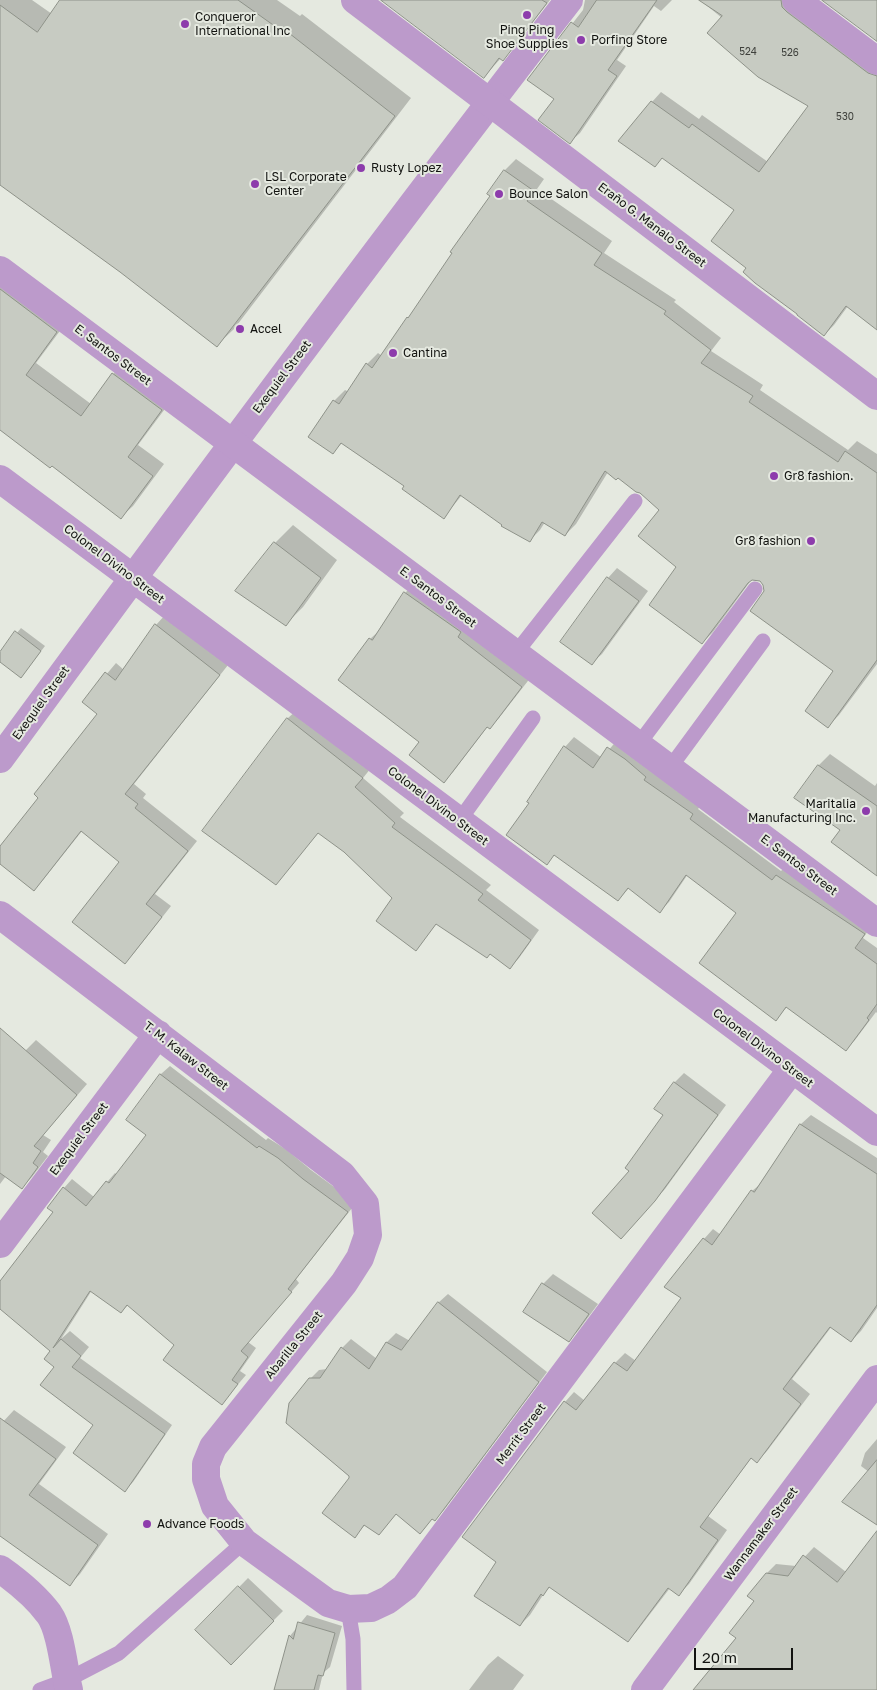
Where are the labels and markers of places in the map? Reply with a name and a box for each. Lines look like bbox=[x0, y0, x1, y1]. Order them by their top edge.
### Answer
marker: Ping Ping Shoe Supplies bbox=[521, 9, 533, 21]
place label: Conqueror International Inc bbox=[195, 10, 290, 38]
marker: Conqueror International Inc bbox=[179, 18, 191, 30]
place label: Ping Ping Shoe Supplies bbox=[486, 23, 568, 51]
place label: Porfing Store bbox=[591, 33, 667, 47]
marker: Porfing Store bbox=[575, 34, 587, 46]
place label: Rusty Lopez bbox=[371, 161, 442, 175]
marker: Rusty Lopez bbox=[355, 162, 367, 174]
place label: LSL Corporate Center bbox=[265, 170, 347, 198]
marker: LSL Corporate Center bbox=[249, 178, 261, 190]
place label: Bounce Salon bbox=[509, 187, 588, 201]
marker: Bounce Salon bbox=[493, 188, 505, 200]
place label: Accel bbox=[250, 322, 282, 336]
marker: Accel bbox=[234, 323, 246, 335]
place label: Cantina bbox=[403, 346, 447, 360]
marker: Cantina bbox=[387, 347, 399, 359]
place label: Gr8 fashion. bbox=[784, 469, 854, 483]
marker: Gr8 fashion. bbox=[768, 470, 780, 482]
place label: Gr8 fashion bbox=[735, 534, 801, 548]
marker: Gr8 fashion bbox=[805, 535, 817, 547]
place label: Maritalia Manufacturing Inc. bbox=[748, 797, 856, 825]
marker: Maritalia Manufacturing Inc. bbox=[860, 805, 872, 817]
place label: Advance Foods bbox=[157, 1517, 244, 1531]
marker: Advance Foods bbox=[141, 1518, 153, 1530]

